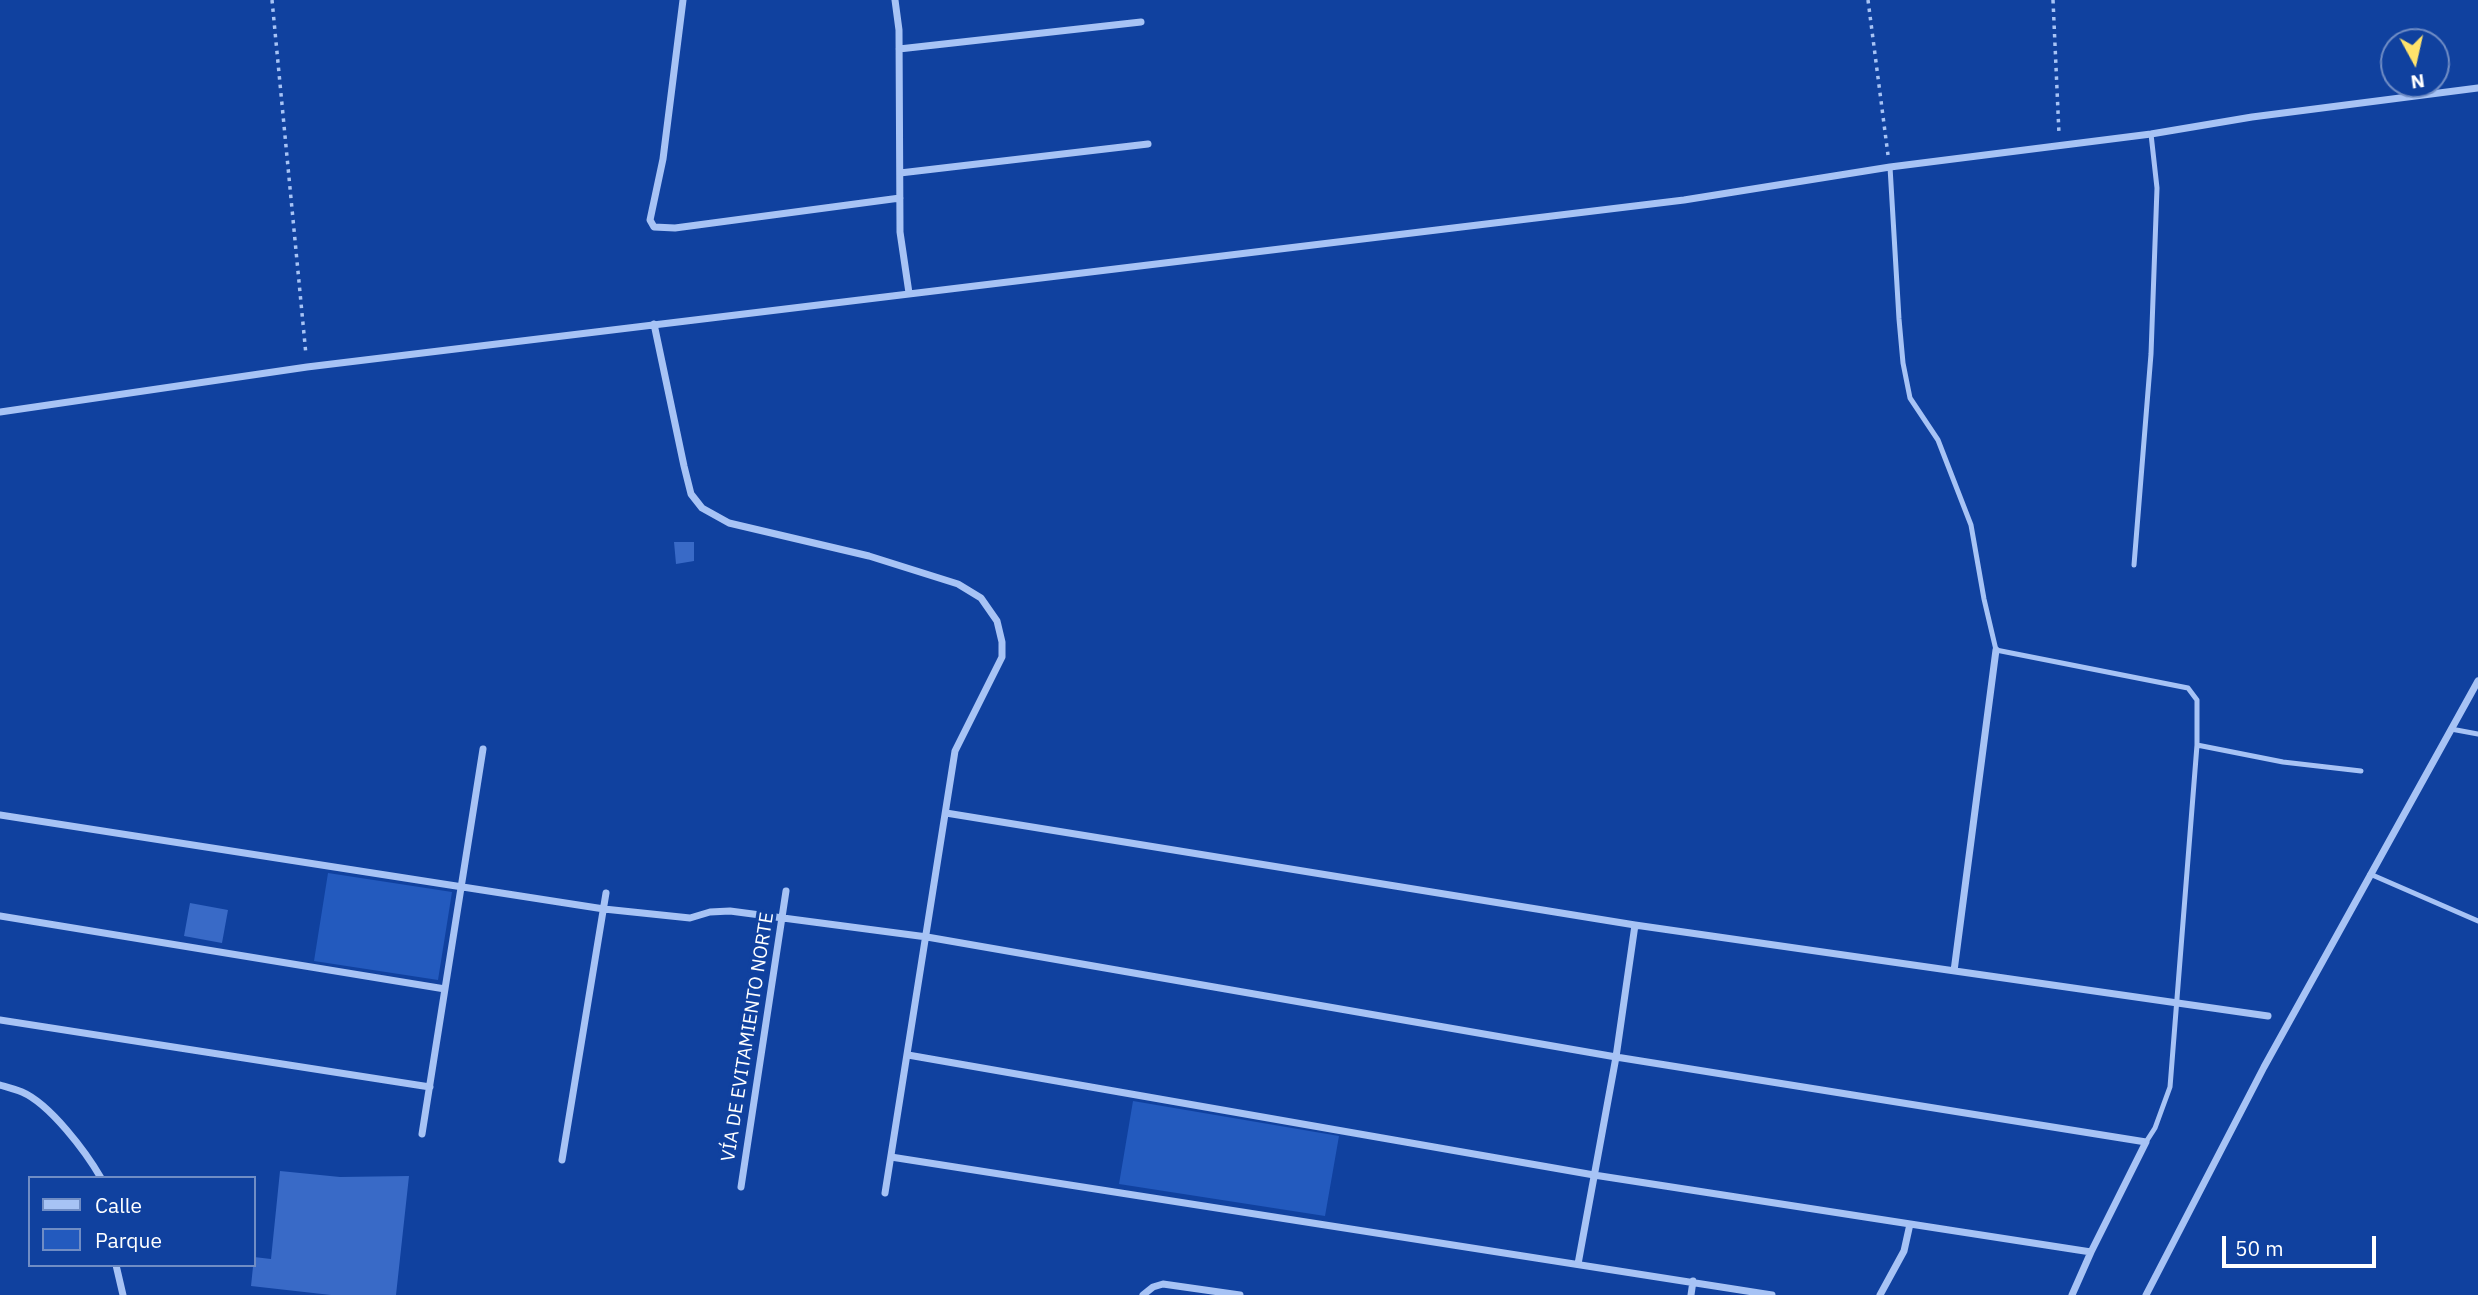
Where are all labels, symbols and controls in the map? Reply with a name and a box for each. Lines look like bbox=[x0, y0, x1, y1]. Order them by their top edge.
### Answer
north arrow bbox=[2380, 28, 2450, 98]
text: N bbox=[2409, 69, 2426, 95]
street label: VÍA DE EVITAMIENTO NORTE bbox=[717, 911, 779, 1163]
legend bbox=[28, 1176, 256, 1267]
text: Calle bbox=[95, 1191, 142, 1219]
scale bar bbox=[2226, 1222, 2380, 1266]
text: Parque bbox=[95, 1226, 162, 1254]
text: 50 m bbox=[2235, 1234, 2284, 1262]

